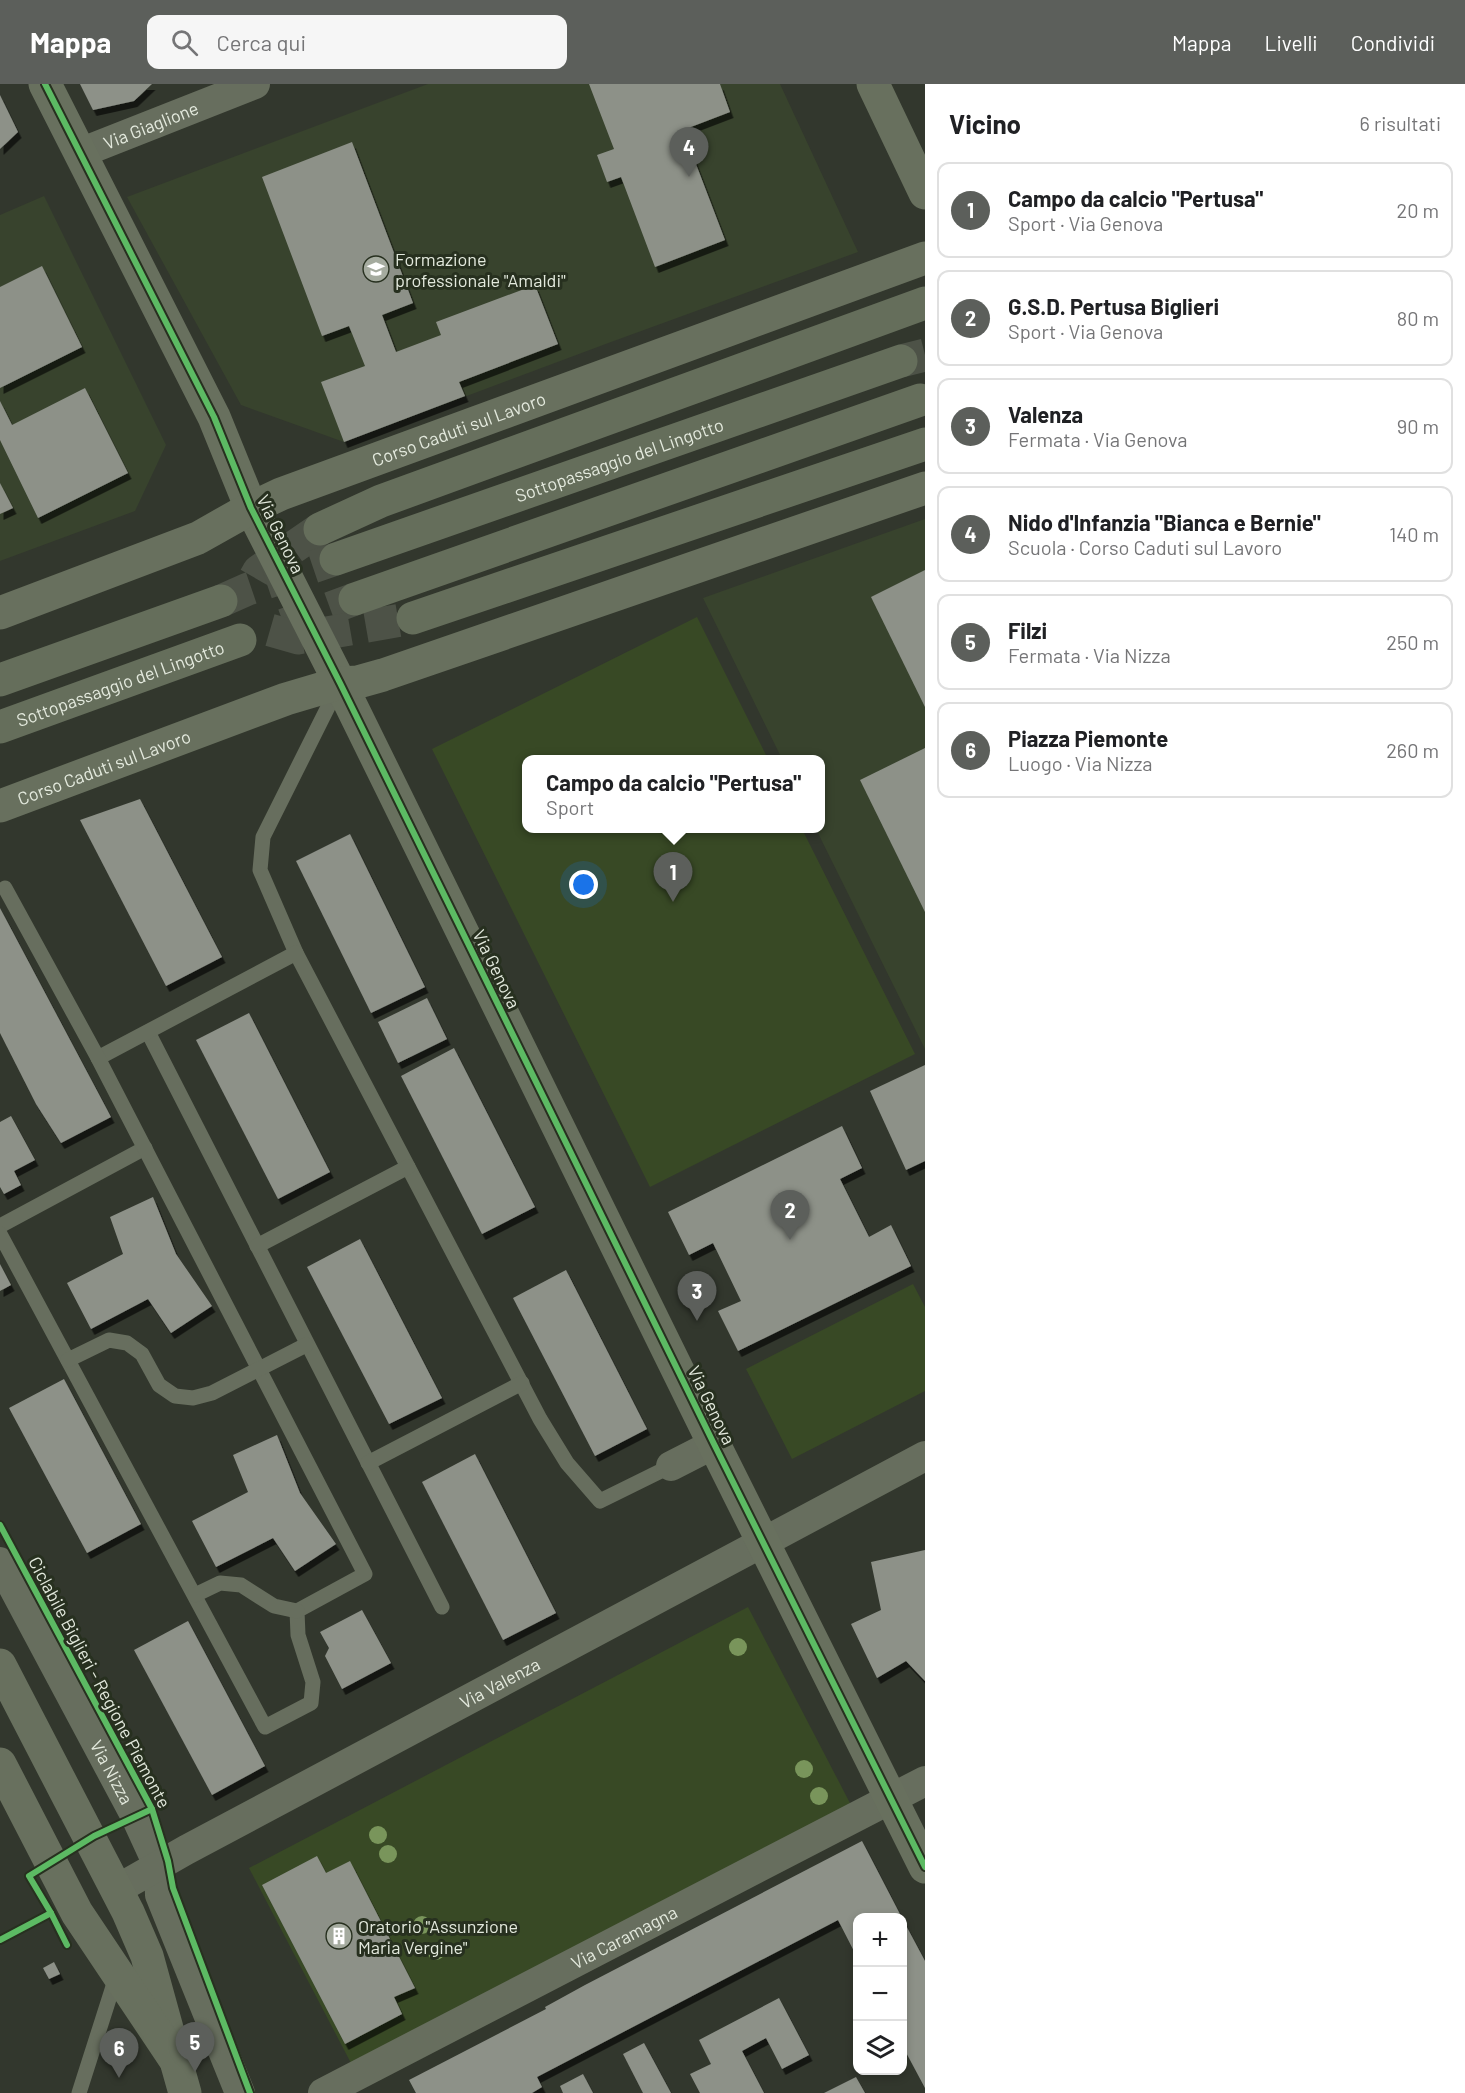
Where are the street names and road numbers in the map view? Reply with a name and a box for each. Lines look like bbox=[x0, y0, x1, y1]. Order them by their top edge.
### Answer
street label: Via Giaglione bbox=[100, 97, 201, 154]
street label: Corso Caduti sul Lavoro bbox=[369, 387, 549, 471]
street label: Sottopassaggio del Lingotto bbox=[512, 413, 726, 506]
street label: Via Genova bbox=[252, 491, 310, 577]
street label: Sottopassaggio del Lingotto bbox=[13, 636, 227, 731]
street label: Corso Caduti sul Lavoro bbox=[14, 725, 194, 810]
street label: Via Genova bbox=[468, 926, 526, 1012]
street label: Via Genova bbox=[683, 1362, 741, 1448]
street label: Ciclabile Biglieri - Regione Piemonte bbox=[24, 1553, 176, 1811]
street label: Via Valenza bbox=[456, 1652, 543, 1713]
street label: Via Nizza bbox=[86, 1736, 138, 1808]
street label: Via Caramagna bbox=[567, 1900, 681, 1974]

